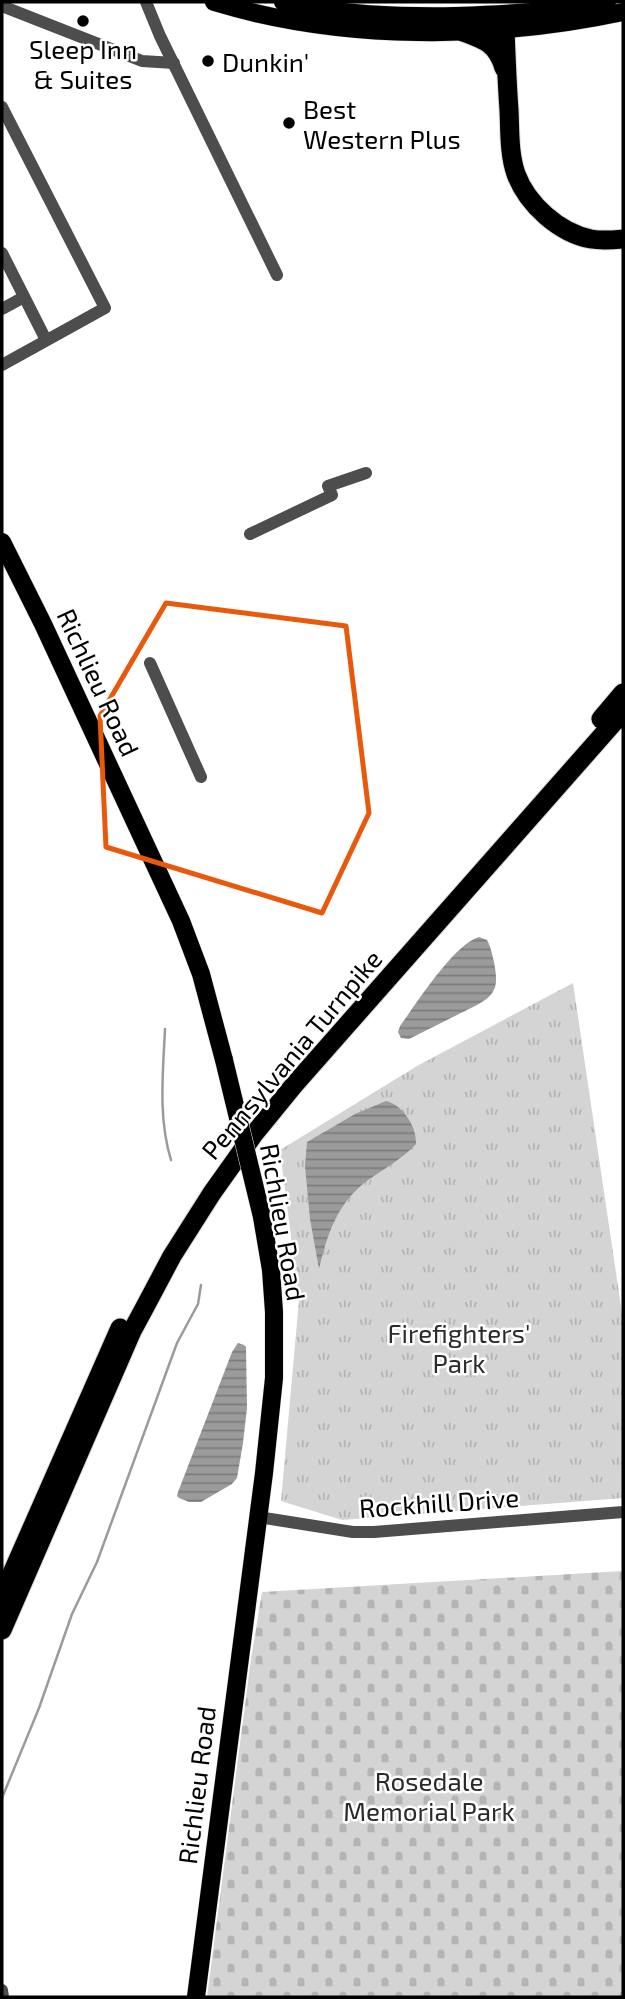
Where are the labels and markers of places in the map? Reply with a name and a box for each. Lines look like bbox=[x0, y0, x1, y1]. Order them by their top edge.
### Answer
marker: Sleep Inn & Suites bbox=[75, 13, 91, 29]
place label: Sleep Inn & Suites bbox=[29, 33, 137, 94]
place label: Dunkin' bbox=[222, 46, 309, 77]
marker: Dunkin' bbox=[200, 53, 216, 69]
place label: Best Western Plus bbox=[303, 93, 461, 154]
marker: Best Western Plus bbox=[281, 115, 297, 131]

